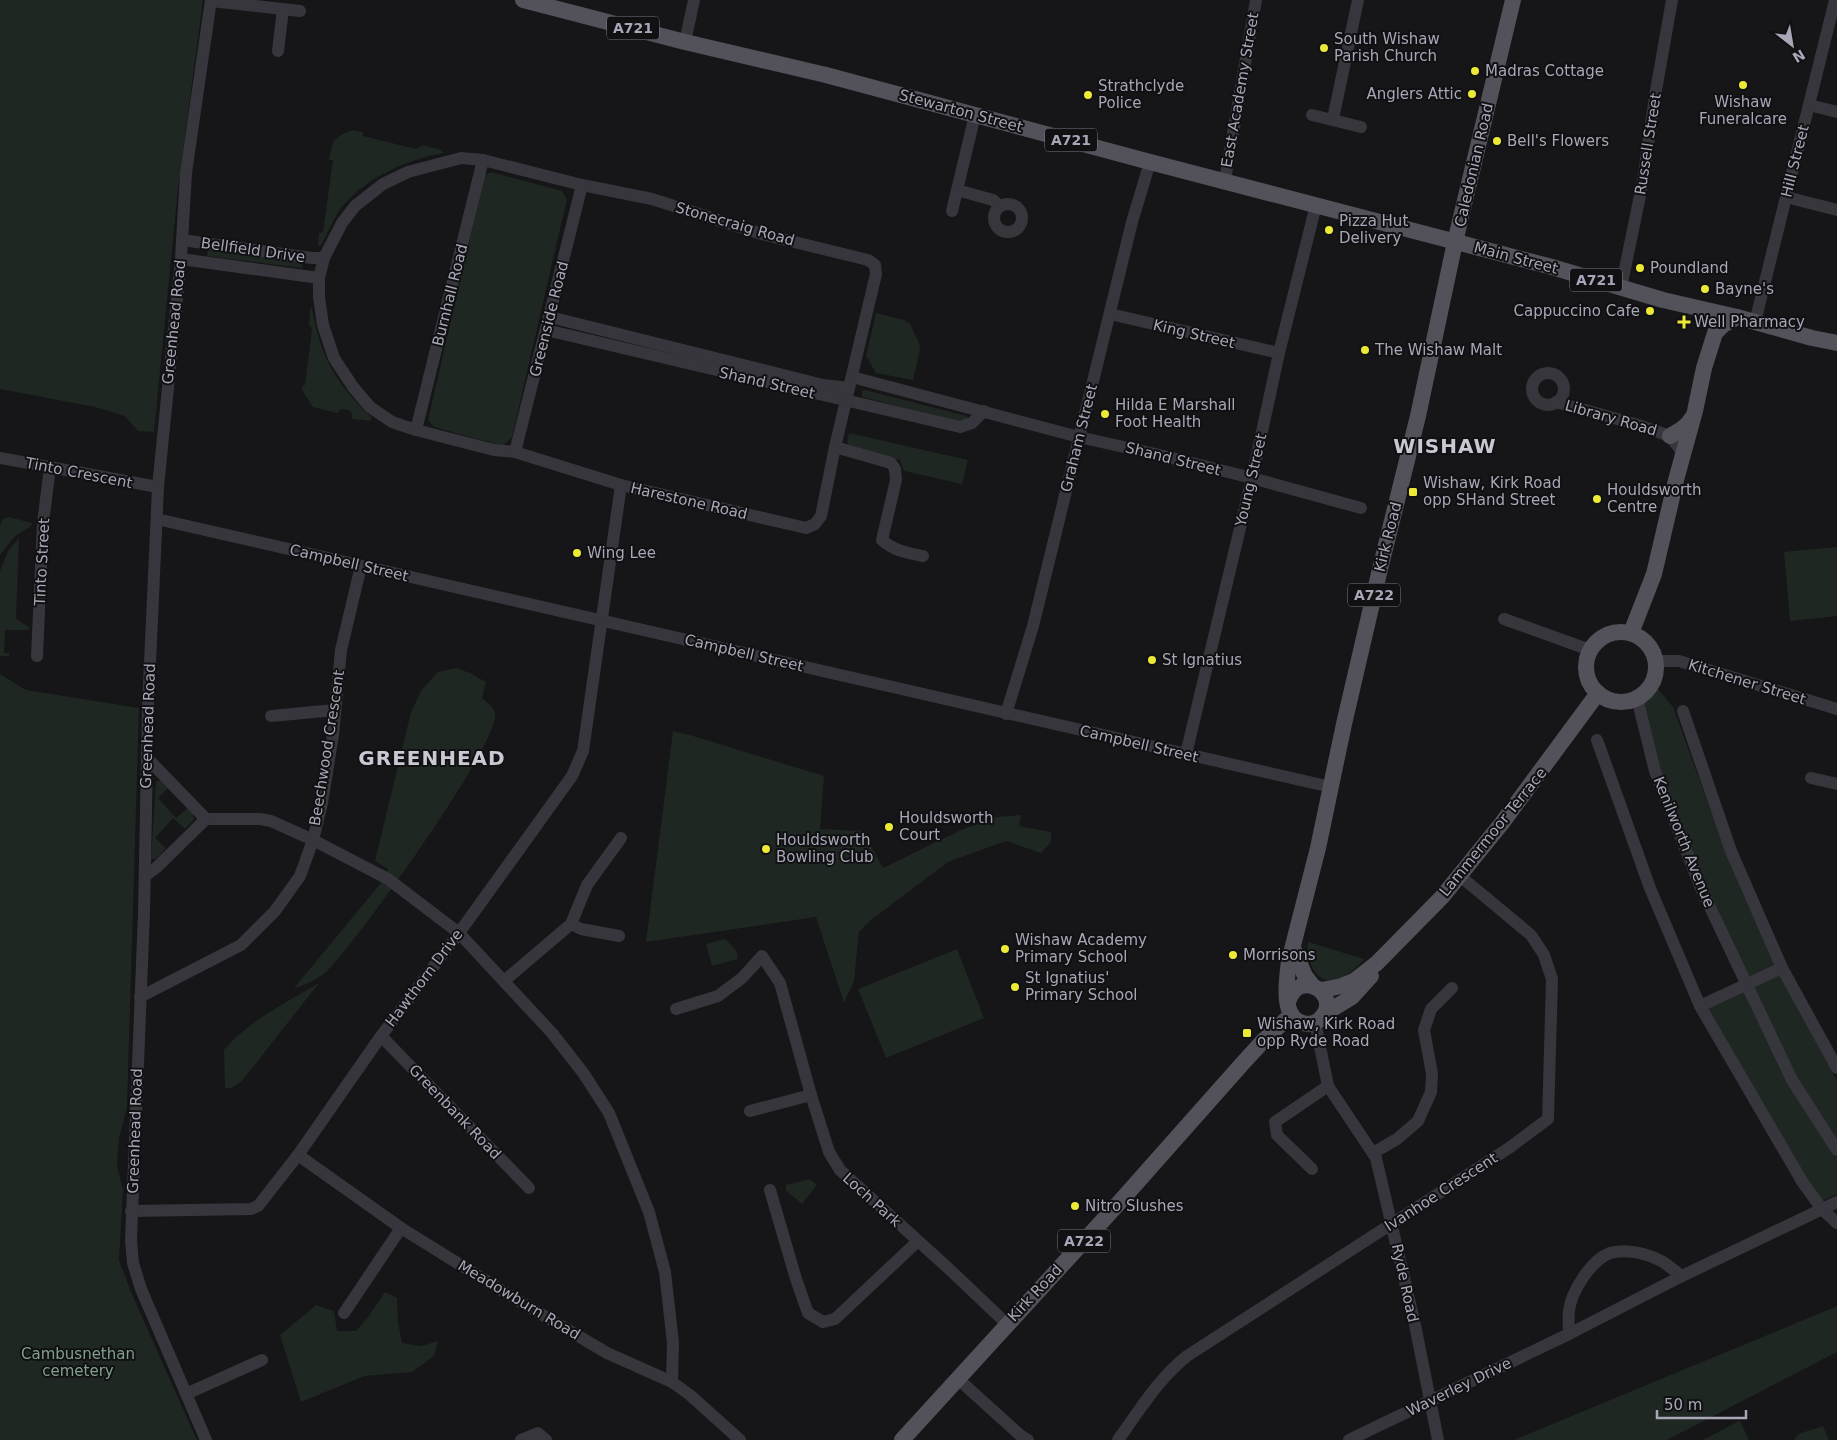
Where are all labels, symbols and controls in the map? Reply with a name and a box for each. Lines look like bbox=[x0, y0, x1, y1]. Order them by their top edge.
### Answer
street label: East Academy Street bbox=[1217, 11, 1263, 169]
road number: A721 bbox=[607, 16, 659, 40]
north arrow bbox=[1767, 20, 1817, 70]
place label: South Wishaw Parish Church bbox=[1334, 30, 1440, 65]
marker: South Wishaw Parish Church bbox=[1318, 42, 1330, 54]
text: N bbox=[1790, 46, 1808, 66]
place label: Madras Cottage bbox=[1485, 62, 1604, 80]
marker: Madras Cottage bbox=[1469, 65, 1481, 77]
place label: Strathclyde Police bbox=[1098, 77, 1184, 112]
marker: Wishaw Funeralcare bbox=[1737, 79, 1749, 91]
place label: Anglers Attic bbox=[1366, 85, 1462, 103]
street label: Stewarton Street bbox=[897, 86, 1025, 136]
marker: Anglers Attic bbox=[1466, 88, 1478, 100]
marker: Strathclyde Police bbox=[1082, 89, 1094, 101]
street label: Russell Street bbox=[1631, 92, 1665, 196]
place label: Wishaw Funeralcare bbox=[1699, 93, 1787, 128]
street label: Caledonian Road bbox=[1451, 101, 1497, 229]
street label: Hill Street bbox=[1777, 123, 1813, 199]
road number: A721 bbox=[1045, 128, 1097, 152]
place label: Bell's Flowers bbox=[1507, 132, 1609, 150]
marker: Bell's Flowers bbox=[1491, 135, 1503, 147]
street label: Stonecraig Road bbox=[673, 198, 797, 250]
place label: Pizza Hut Delivery bbox=[1339, 212, 1408, 247]
marker: Pizza Hut Delivery bbox=[1323, 224, 1335, 236]
street label: Bellfield Drive bbox=[200, 234, 306, 266]
street label: Main Street bbox=[1472, 238, 1560, 278]
street label: Burnhall Road bbox=[429, 242, 471, 348]
street label: Greenhead Road bbox=[159, 259, 189, 385]
street label: Greenside Road bbox=[526, 259, 572, 379]
place label: Poundland bbox=[1650, 259, 1729, 277]
marker: Poundland bbox=[1634, 262, 1646, 274]
road number: A721 bbox=[1570, 268, 1622, 292]
place label: Bayne's bbox=[1715, 280, 1774, 298]
marker: Bayne's bbox=[1699, 283, 1711, 295]
place label: Cappuccino Cafe bbox=[1513, 302, 1640, 320]
marker: Cappuccino Cafe bbox=[1644, 305, 1656, 317]
place label: Well Pharmacy bbox=[1694, 313, 1805, 331]
street label: King Street bbox=[1151, 316, 1237, 352]
marker: Well Pharmacy bbox=[1678, 316, 1690, 328]
place label: The Wishaw Malt bbox=[1374, 341, 1502, 359]
marker: The Wishaw Malt bbox=[1359, 344, 1371, 356]
street label: Shand Street bbox=[717, 363, 817, 403]
street label: Graham Street bbox=[1057, 382, 1101, 494]
place label: Hilda E Marshall Foot Health bbox=[1115, 396, 1236, 431]
street label: Library Road bbox=[1563, 396, 1659, 440]
marker: Hilda E Marshall Foot Health bbox=[1099, 408, 1111, 420]
street label: Young Street bbox=[1231, 431, 1271, 529]
district label: WISHAW bbox=[1393, 434, 1497, 458]
street label: Shand Street bbox=[1123, 438, 1223, 480]
street label: Tinto Crescent bbox=[23, 454, 134, 492]
place label: Wishaw, Kirk Road opp SHand Street bbox=[1423, 474, 1561, 509]
street label: Harestone Road bbox=[629, 479, 749, 523]
place label: Houldsworth Centre bbox=[1607, 481, 1701, 516]
marker: Wishaw, Kirk Road opp SHand Street bbox=[1407, 486, 1419, 498]
marker: Houldsworth Centre bbox=[1591, 493, 1603, 505]
street label: Kirk Road bbox=[1371, 500, 1405, 574]
street label: Tinto Street bbox=[31, 518, 53, 607]
street label: Campbell Street bbox=[288, 541, 410, 585]
place label: Wing Lee bbox=[587, 544, 656, 562]
marker: Wing Lee bbox=[571, 547, 583, 559]
road number: A722 bbox=[1348, 584, 1400, 606]
street label: Campbell Street bbox=[683, 631, 805, 675]
place label: St Ignatius bbox=[1162, 651, 1242, 669]
marker: St Ignatius bbox=[1146, 654, 1158, 666]
street label: Kitchener Street bbox=[1686, 656, 1808, 708]
street label: Greenhead Road bbox=[137, 663, 159, 789]
street label: Beechwood Crescent bbox=[306, 669, 348, 827]
street label: Campbell Street bbox=[1078, 722, 1200, 766]
district label: GREENHEAD bbox=[358, 746, 506, 770]
street label: Lammermoor Terrace bbox=[1436, 764, 1550, 900]
street label: Kenilworth Avenue bbox=[1649, 774, 1719, 910]
place label: Houldsworth Court bbox=[899, 809, 993, 844]
marker: Houldsworth Court bbox=[883, 821, 895, 833]
place label: Houldsworth Bowling Club bbox=[776, 831, 874, 866]
marker: Houldsworth Bowling Club bbox=[760, 843, 772, 855]
street label: Hawthorn Drive bbox=[381, 926, 467, 1030]
place label: Wishaw Academy Primary School bbox=[1015, 931, 1147, 966]
marker: Wishaw Academy Primary School bbox=[999, 943, 1011, 955]
place label: Morrisons bbox=[1243, 946, 1316, 964]
marker: Morrisons bbox=[1227, 949, 1239, 961]
place label: St Ignatius' Primary School bbox=[1025, 969, 1138, 1004]
marker: St Ignatius' Primary School bbox=[1009, 981, 1021, 993]
place label: Wishaw, Kirk Road opp Ryde Road bbox=[1257, 1015, 1395, 1050]
marker: Wishaw, Kirk Road opp Ryde Road bbox=[1241, 1027, 1253, 1039]
street label: Greenbank Road bbox=[405, 1061, 505, 1163]
street label: Greenhead Road bbox=[124, 1068, 146, 1194]
street label: Ivanhoe Crescent bbox=[1381, 1149, 1501, 1235]
street label: Loch Park bbox=[839, 1169, 905, 1231]
place label: Nitro Slushes bbox=[1085, 1197, 1184, 1215]
marker: Nitro Slushes bbox=[1069, 1200, 1081, 1212]
road number: A722 bbox=[1058, 1230, 1110, 1252]
street label: Ryde Road bbox=[1388, 1242, 1422, 1324]
street label: Meadowburn Road bbox=[455, 1256, 583, 1344]
street label: Kirk Road bbox=[1004, 1261, 1066, 1325]
park label: Cambusnethan cemetery bbox=[21, 1345, 135, 1380]
street label: Waverley Drive bbox=[1404, 1354, 1514, 1420]
scale bar bbox=[1657, 1388, 1746, 1420]
text: 50 m bbox=[1664, 1396, 1702, 1414]

